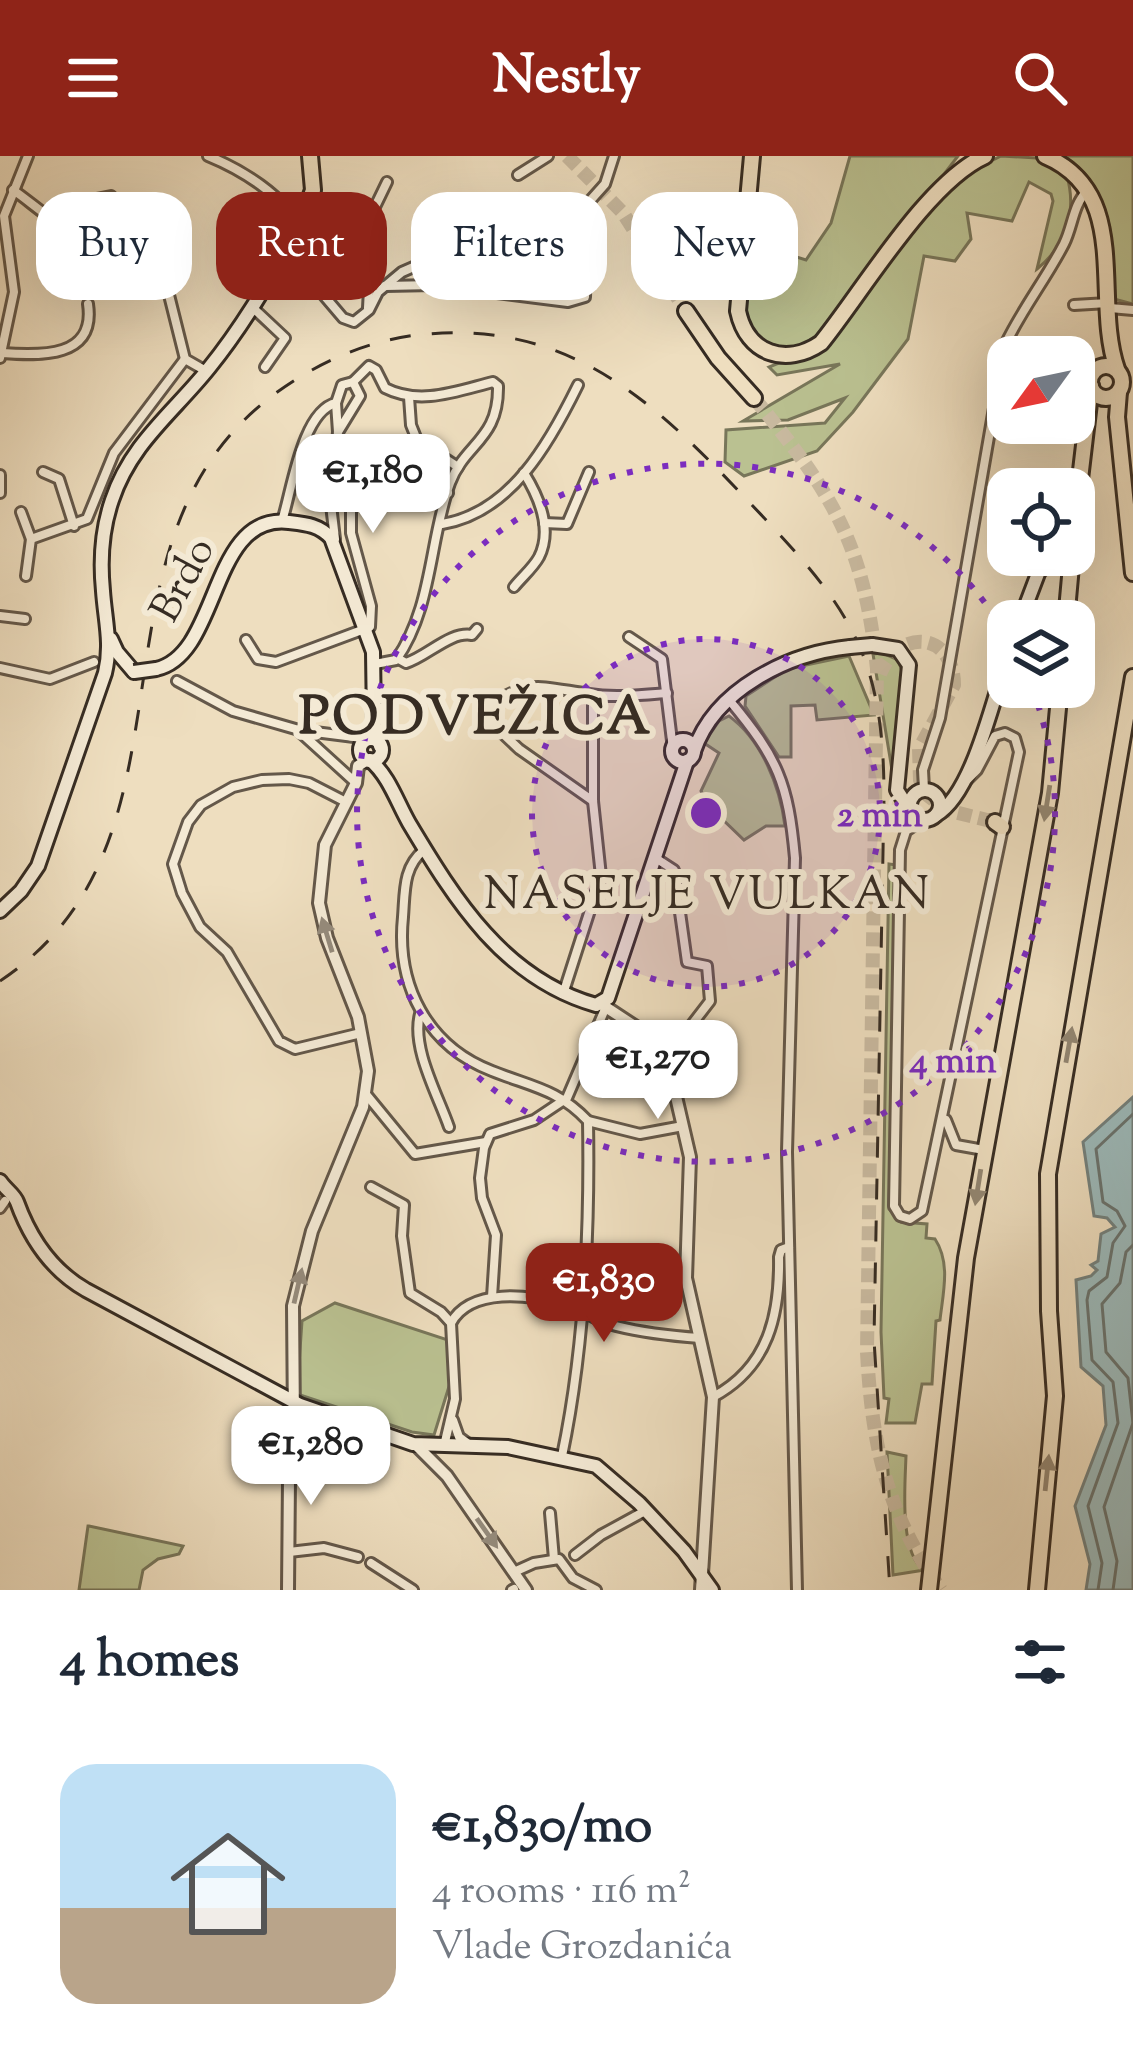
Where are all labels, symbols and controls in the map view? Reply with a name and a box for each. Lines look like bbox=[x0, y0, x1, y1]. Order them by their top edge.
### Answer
text: Nestly bbox=[492, 39, 641, 117]
icon: menu bbox=[60, 45, 126, 111]
icon: search bbox=[1007, 45, 1073, 111]
chip: Buy bbox=[36, 192, 192, 300]
chip: Rent bbox=[216, 192, 387, 300]
chip: Filters bbox=[411, 192, 607, 300]
chip: New bbox=[631, 192, 798, 300]
north arrow bbox=[987, 336, 1095, 444]
map controls bbox=[987, 336, 1095, 708]
pin: €1,180 bbox=[275, 434, 471, 536]
text: €1,180 bbox=[323, 445, 423, 501]
button: locate bbox=[987, 468, 1095, 576]
street label: Brdo bbox=[138, 528, 232, 634]
button: layers bbox=[987, 600, 1095, 708]
district label: PODVEŽICA bbox=[299, 681, 653, 759]
one-way arrow bbox=[1038, 785, 1056, 823]
text: 2 min bbox=[837, 791, 924, 843]
centre of rings bbox=[685, 792, 727, 834]
district label: NASELJE VULKAN bbox=[484, 865, 932, 930]
one-way arrow bbox=[317, 916, 335, 953]
pin: €1,270 bbox=[560, 1020, 756, 1122]
one-way arrow bbox=[1061, 1025, 1079, 1063]
text: €1,270 bbox=[606, 1031, 710, 1087]
text: 4 min bbox=[908, 1037, 997, 1089]
one-way arrow bbox=[968, 1169, 987, 1206]
pin: €1,830 bbox=[506, 1243, 702, 1345]
text: €1,830 bbox=[553, 1254, 655, 1310]
one-way arrow bbox=[289, 1266, 308, 1304]
pin: €1,280 bbox=[213, 1406, 409, 1508]
text: €1,280 bbox=[258, 1417, 364, 1473]
one-way arrow bbox=[1038, 1454, 1057, 1492]
one-way arrow bbox=[475, 1517, 498, 1549]
text: 4 homes bbox=[60, 1626, 239, 1699]
icon: filters bbox=[1007, 1629, 1073, 1695]
text: €1,830/mo bbox=[432, 1792, 652, 1865]
icon: home bbox=[156, 1812, 300, 1956]
text: 4 rooms · 116 m² bbox=[432, 1865, 691, 1921]
text: Vlade Grozdanića bbox=[432, 1921, 732, 1977]

